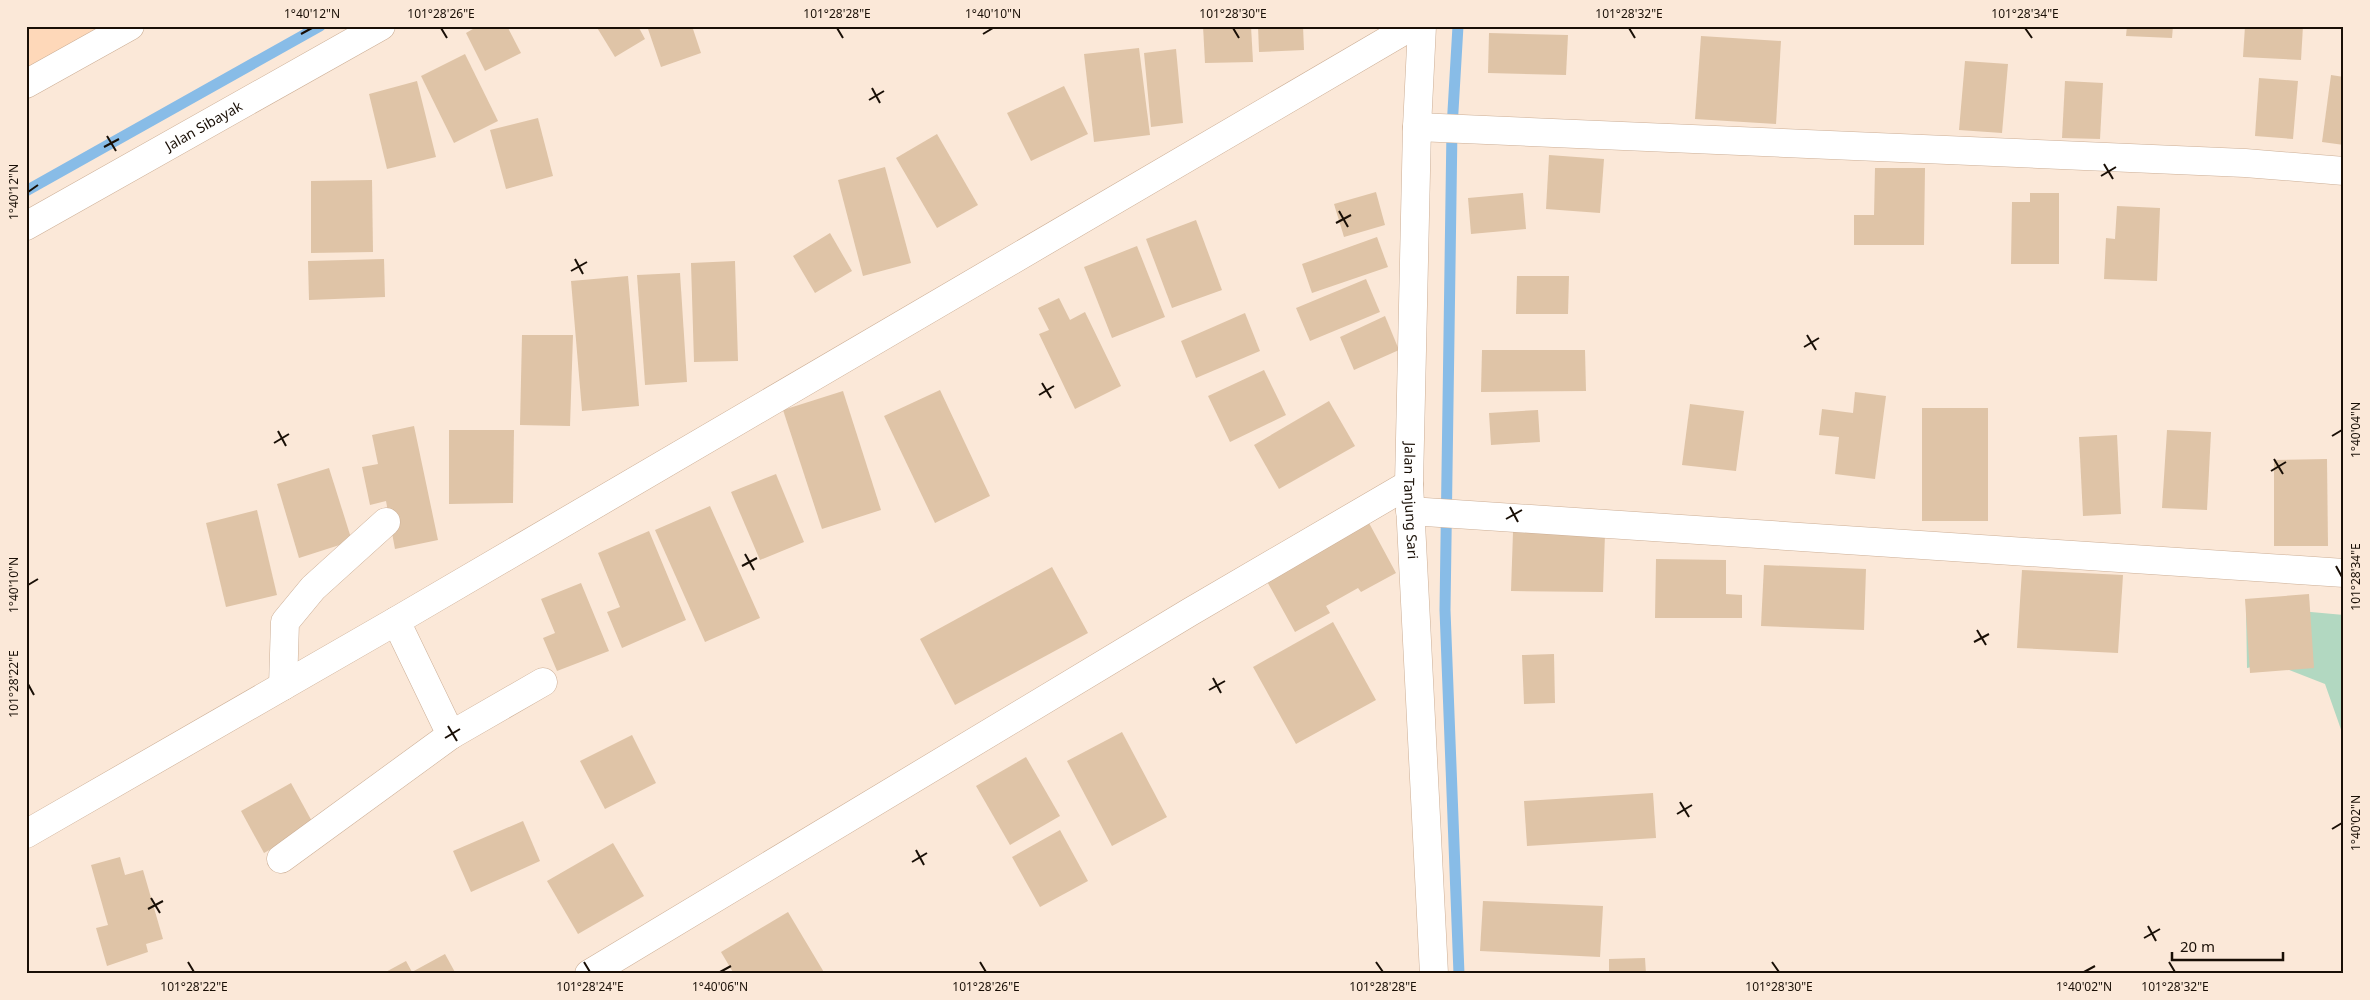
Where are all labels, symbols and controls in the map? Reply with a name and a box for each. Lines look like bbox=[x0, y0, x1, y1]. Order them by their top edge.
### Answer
text: 1°40'12"N bbox=[284, 5, 340, 22]
text: 101°28'26"E bbox=[407, 5, 475, 22]
text: 101°28'28"E bbox=[803, 5, 871, 22]
text: 1°40'10"N bbox=[965, 5, 1021, 22]
text: 101°28'30"E bbox=[1199, 5, 1267, 22]
text: 101°28'32"E bbox=[1595, 5, 1663, 22]
text: 101°28'34"E bbox=[1991, 5, 2059, 22]
street label: Jalan Sibayak bbox=[160, 96, 246, 156]
text: 1°40'12"N bbox=[5, 164, 22, 220]
text: 1°40'04"N bbox=[2347, 402, 2364, 458]
street label: Jalan Tanjung Sari bbox=[1400, 440, 1423, 560]
text: 101°28'34"E bbox=[2347, 543, 2364, 611]
text: 1°40'10"N bbox=[5, 557, 22, 613]
text: 101°28'22"E bbox=[5, 650, 22, 718]
text: 1°40'02"N bbox=[2347, 795, 2364, 851]
scale bar bbox=[2172, 930, 2284, 962]
text: 20 m bbox=[2180, 936, 2215, 956]
text: 101°28'22"E bbox=[160, 978, 228, 995]
text: 101°28'24"E bbox=[556, 978, 624, 995]
text: 1°40'06"N bbox=[692, 978, 748, 995]
text: 101°28'26"E bbox=[952, 978, 1020, 995]
text: 101°28'28"E bbox=[1349, 978, 1417, 995]
text: 101°28'30"E bbox=[1745, 978, 1813, 995]
text: 1°40'02"N bbox=[2056, 978, 2112, 995]
text: 101°28'32"E bbox=[2141, 978, 2209, 995]

